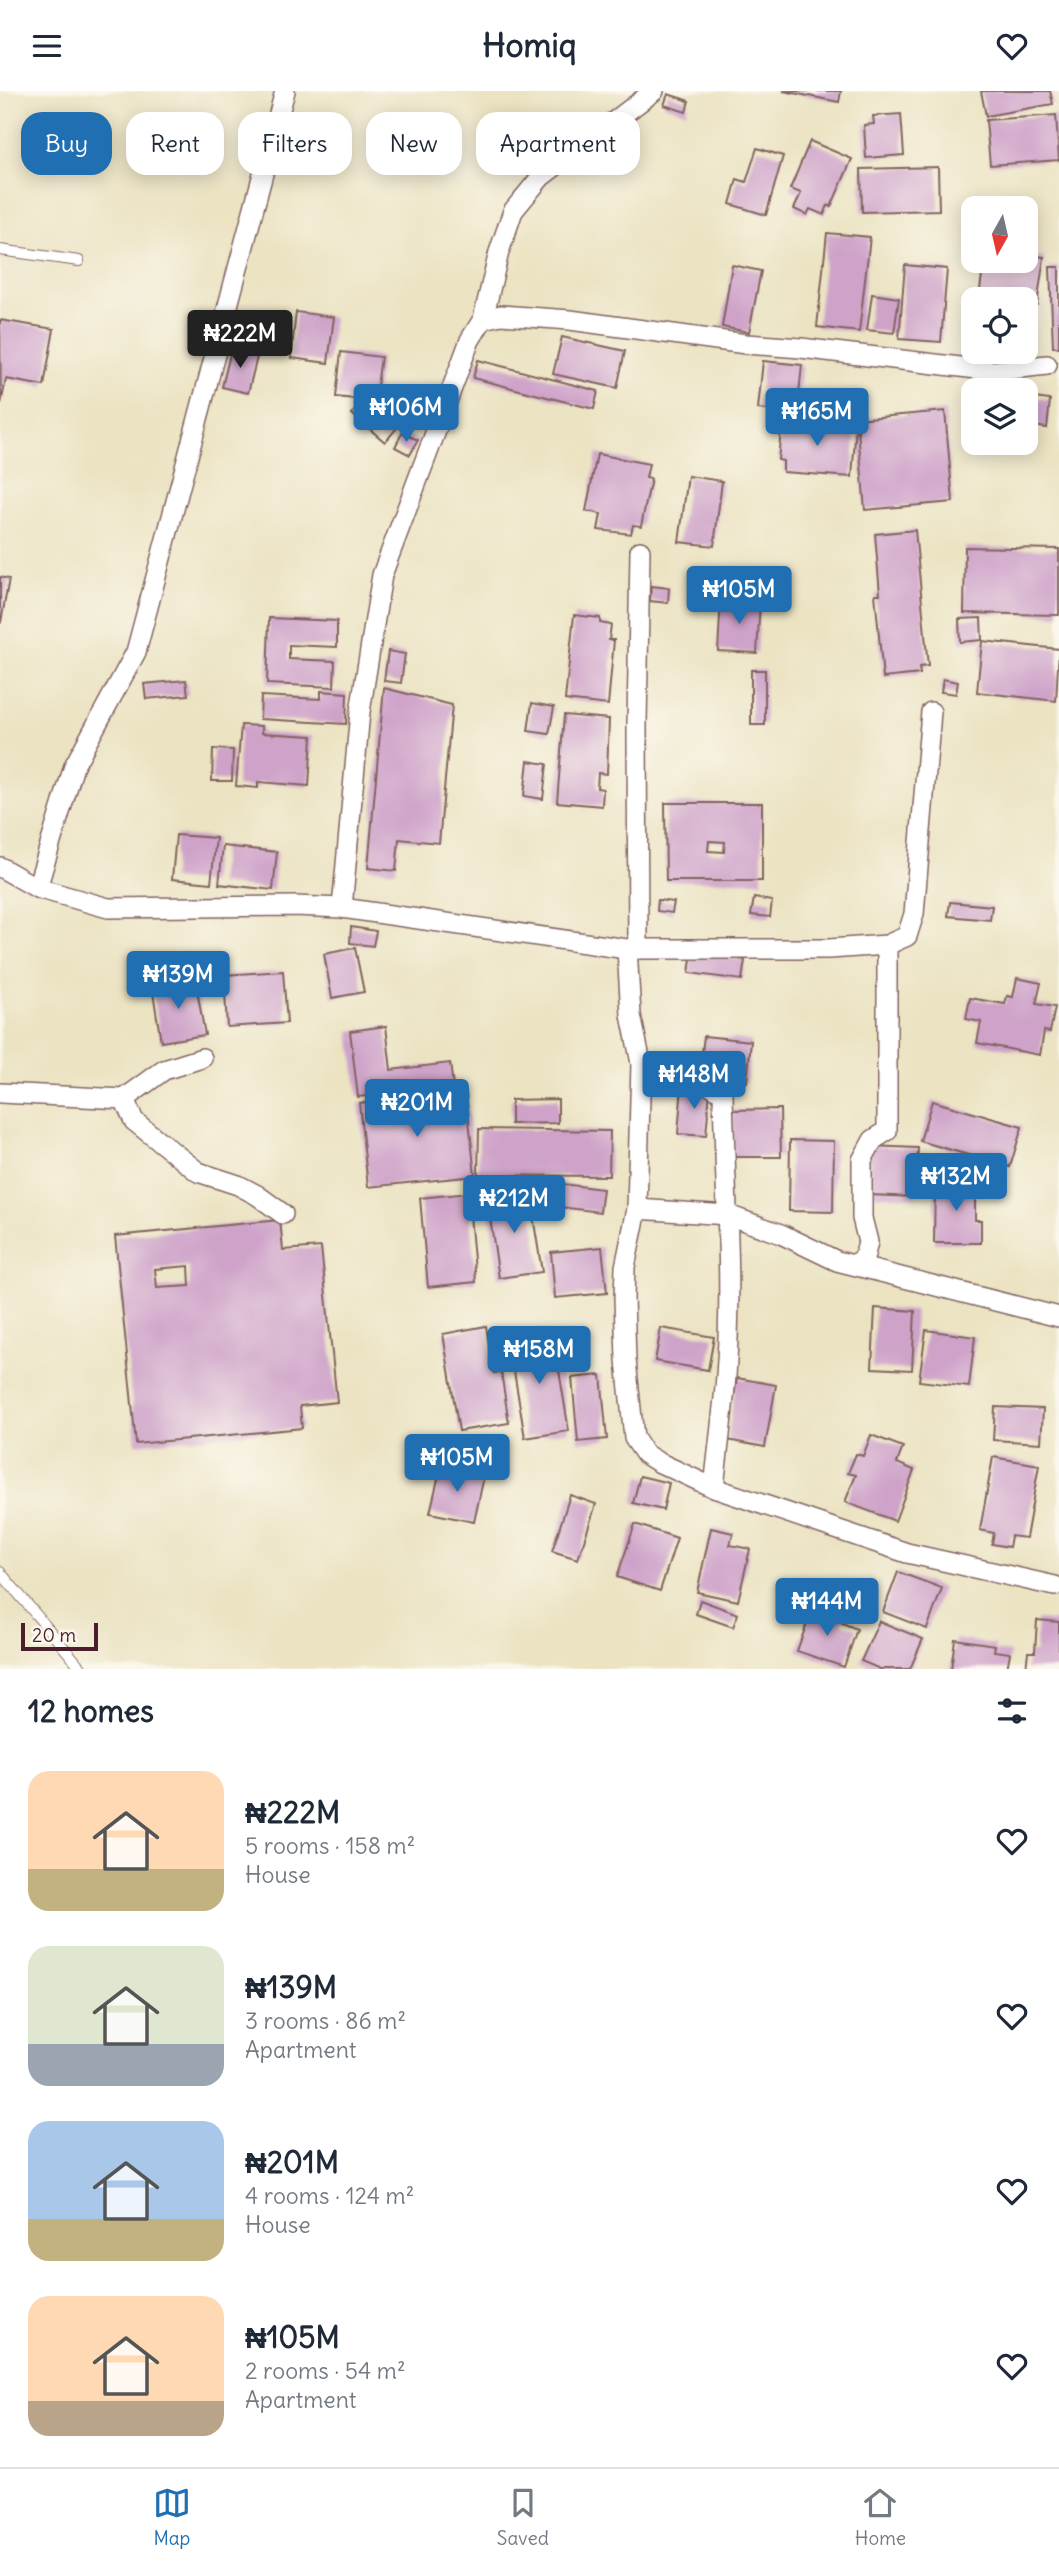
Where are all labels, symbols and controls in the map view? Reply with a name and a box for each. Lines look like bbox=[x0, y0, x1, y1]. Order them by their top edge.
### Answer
text: Homiq bbox=[483, 25, 576, 66]
icon: menu bbox=[28, 27, 66, 65]
icon: heart bbox=[993, 27, 1031, 65]
chip: Buy bbox=[21, 112, 112, 175]
chip: Rent bbox=[126, 112, 224, 175]
chip: Filters bbox=[238, 112, 352, 175]
chip: New bbox=[366, 112, 462, 175]
chip: Apartment bbox=[476, 112, 640, 175]
north arrow bbox=[961, 196, 1038, 273]
map controls bbox=[961, 196, 1038, 455]
button: locate bbox=[961, 287, 1038, 364]
pin: ₦222M bbox=[191, 310, 289, 370]
text: ₦222M bbox=[203, 318, 277, 347]
button: layers bbox=[961, 378, 1038, 455]
pin: ₦106M bbox=[357, 385, 455, 444]
pin: ₦165M bbox=[768, 389, 866, 448]
text: ₦106M bbox=[370, 392, 442, 421]
text: ₦165M bbox=[782, 396, 852, 425]
pin: ₦105M bbox=[690, 567, 788, 626]
text: ₦105M bbox=[703, 574, 775, 603]
pin: ₦139M bbox=[129, 951, 227, 1011]
text: ₦139M bbox=[143, 959, 213, 988]
pin: ₦148M bbox=[645, 1051, 743, 1111]
text: ₦148M bbox=[659, 1059, 729, 1088]
pin: ₦201M bbox=[368, 1079, 466, 1139]
text: ₦201M bbox=[381, 1087, 453, 1116]
pin: ₦132M bbox=[907, 1153, 1005, 1213]
text: ₦132M bbox=[921, 1161, 991, 1190]
pin: ₦212M bbox=[465, 1175, 563, 1235]
text: ₦212M bbox=[479, 1183, 549, 1212]
pin: ₦158M bbox=[490, 1327, 588, 1386]
text: ₦158M bbox=[504, 1334, 574, 1363]
pin: ₦105M bbox=[408, 1435, 506, 1494]
text: ₦105M bbox=[421, 1442, 493, 1471]
pin: ₦144M bbox=[778, 1579, 876, 1638]
text: ₦144M bbox=[791, 1586, 863, 1615]
scale bar bbox=[21, 1620, 98, 1652]
text: 20 m bbox=[32, 1623, 76, 1647]
text: 12 homes bbox=[28, 1692, 154, 1730]
icon: filters bbox=[993, 1692, 1031, 1730]
text: ₦222M bbox=[245, 1793, 340, 1831]
icon: home bbox=[84, 1799, 168, 1883]
icon: heart bbox=[993, 1822, 1031, 1860]
text: 5 rooms · 158 m² bbox=[245, 1831, 415, 1860]
text: House bbox=[245, 1860, 311, 1889]
text: ₦139M bbox=[245, 1968, 337, 2006]
icon: home bbox=[84, 1974, 168, 2058]
icon: heart bbox=[993, 1997, 1031, 2035]
text: 3 rooms · 86 m² bbox=[245, 2006, 406, 2035]
text: Apartment bbox=[245, 2035, 357, 2064]
text: ₦201M bbox=[245, 2143, 339, 2181]
icon: home bbox=[84, 2149, 168, 2233]
icon: heart bbox=[993, 2172, 1031, 2210]
text: 4 rooms · 124 m² bbox=[245, 2181, 414, 2210]
text: House bbox=[245, 2210, 311, 2239]
text: ₦105M bbox=[245, 2318, 340, 2356]
icon: home bbox=[84, 2324, 168, 2408]
icon: heart bbox=[993, 2347, 1031, 2385]
text: 2 rooms · 54 m² bbox=[245, 2356, 406, 2385]
text: Apartment bbox=[245, 2385, 357, 2414]
tab: Map bbox=[153, 2484, 191, 2550]
tab: Saved bbox=[497, 2484, 549, 2550]
tab: Home bbox=[855, 2484, 906, 2550]

